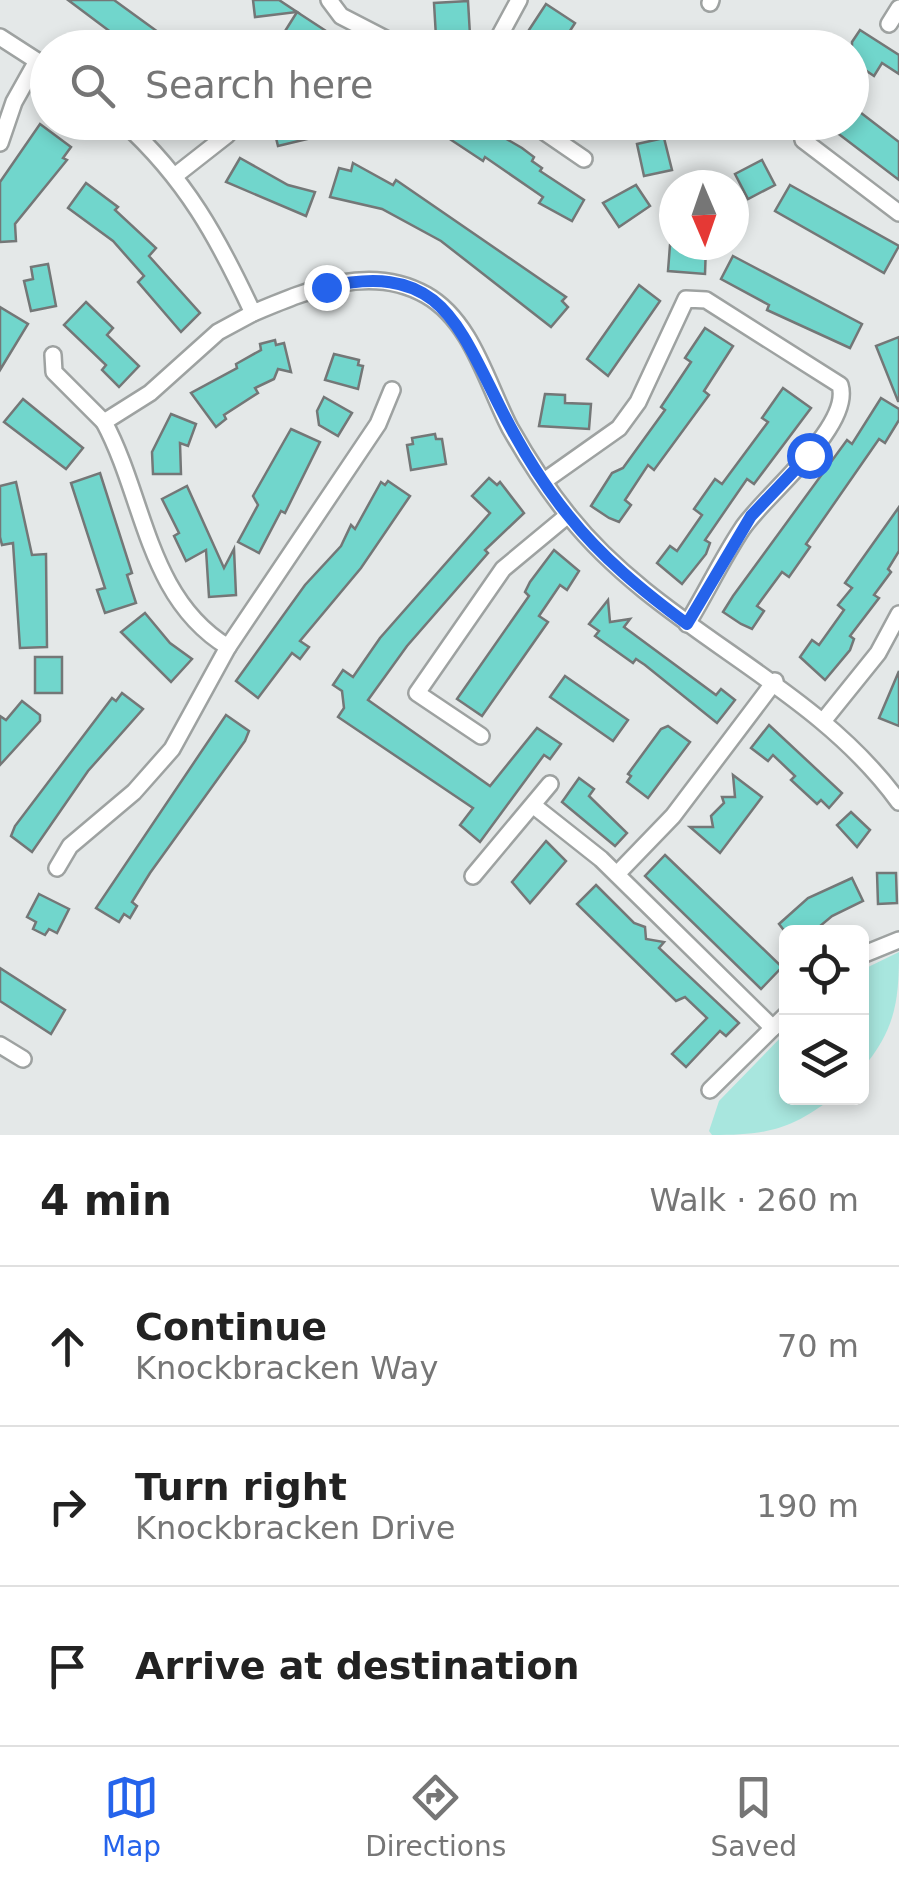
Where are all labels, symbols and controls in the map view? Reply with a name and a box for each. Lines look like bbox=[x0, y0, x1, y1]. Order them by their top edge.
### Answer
search box bbox=[30, 30, 869, 140]
icon: search bbox=[65, 58, 120, 113]
text: Search here bbox=[145, 63, 373, 107]
north arrow bbox=[659, 170, 749, 260]
route end bbox=[304, 265, 350, 311]
route start bbox=[787, 433, 833, 479]
map controls bbox=[779, 925, 869, 1105]
button: locate bbox=[779, 925, 869, 1015]
button: layers bbox=[779, 1015, 869, 1105]
text: 4 min bbox=[40, 1176, 172, 1225]
text: Walk · 260 m bbox=[649, 1181, 859, 1219]
text: Continue bbox=[135, 1305, 327, 1349]
icon: ahead bbox=[40, 1319, 95, 1374]
text: 70 m bbox=[777, 1327, 859, 1365]
text: Knockbracken Way bbox=[135, 1349, 438, 1387]
text: Turn right bbox=[135, 1465, 347, 1509]
icon: right bbox=[40, 1479, 95, 1534]
text: 190 m bbox=[757, 1487, 859, 1525]
text: Knockbracken Drive bbox=[135, 1509, 455, 1547]
icon: arrive bbox=[40, 1639, 95, 1694]
text: Arrive at destination bbox=[135, 1644, 580, 1688]
tab: Map bbox=[102, 1770, 161, 1863]
tab: Directions bbox=[365, 1770, 506, 1863]
tab: Saved bbox=[710, 1770, 797, 1863]

